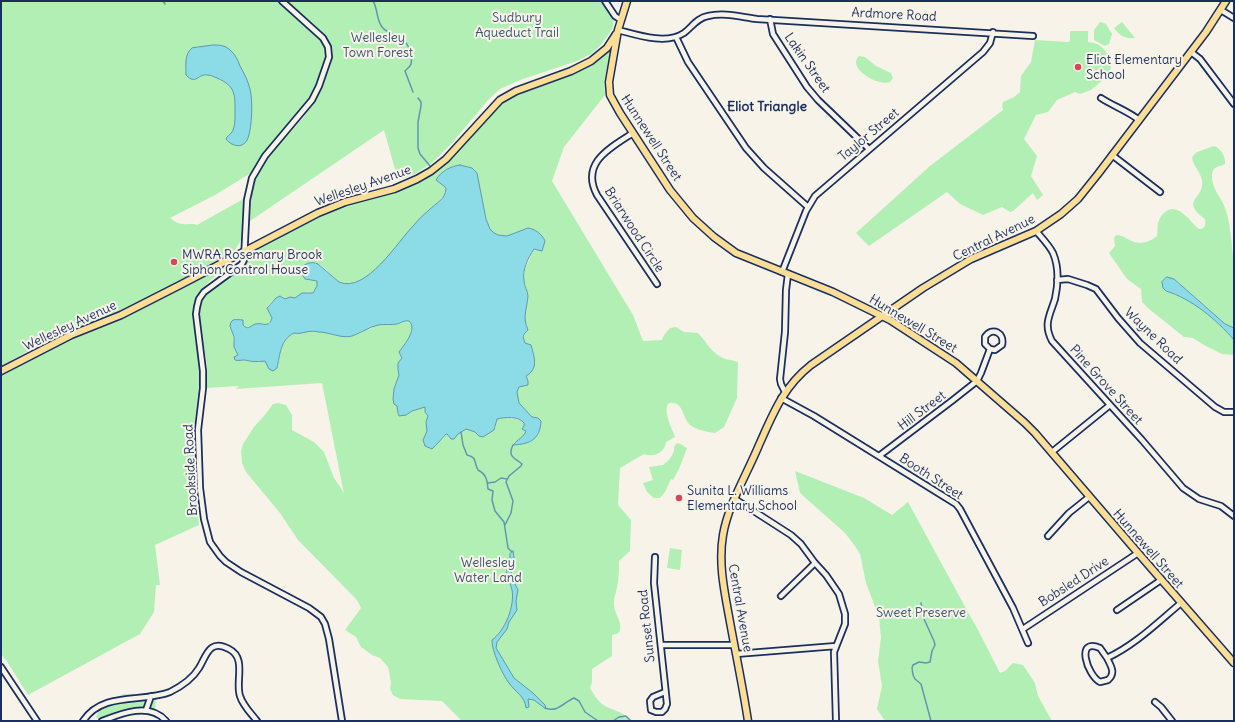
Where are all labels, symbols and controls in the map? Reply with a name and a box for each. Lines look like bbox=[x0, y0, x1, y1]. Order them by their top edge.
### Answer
street label: Ardmore Road bbox=[851, 5, 937, 25]
park label: Sudbury Aqueduct Trail bbox=[475, 10, 559, 41]
park label: Wellesley Town Forest bbox=[343, 30, 413, 61]
street label: Lakin Street bbox=[781, 30, 833, 96]
place label: Eliot Elementary School bbox=[1086, 52, 1182, 83]
marker: Eliot Elementary School bbox=[1073, 62, 1083, 72]
street label: Hunnewell Street bbox=[617, 92, 685, 184]
district label: Eliot Triangle bbox=[727, 99, 807, 115]
street label: Taylor Street bbox=[836, 105, 902, 165]
street label: Wellesley Avenue bbox=[313, 162, 413, 210]
street label: Briarwood Circle bbox=[601, 185, 667, 275]
street label: Central Avenue bbox=[951, 211, 1037, 265]
place label: MWRA Rosemary Brook Siphon Control House bbox=[182, 247, 322, 278]
marker: MWRA Rosemary Brook Siphon Control House bbox=[169, 257, 179, 267]
street label: Hunnewell Street bbox=[866, 292, 960, 356]
street label: Wellesley Avenue bbox=[21, 298, 119, 354]
street label: Wayne Road bbox=[1121, 305, 1185, 367]
street label: Pine Grove Street bbox=[1066, 342, 1146, 428]
street label: Hill Street bbox=[895, 388, 949, 434]
street label: Brookside Road bbox=[181, 424, 201, 516]
street label: Booth Street bbox=[896, 451, 966, 503]
place label: Sunita L. Williams Elementary School bbox=[687, 483, 797, 514]
marker: Sunita L. Williams Elementary School bbox=[674, 493, 684, 503]
street label: Hunnewell Street bbox=[1109, 506, 1187, 592]
street label: Bobsled Drive bbox=[1036, 554, 1112, 610]
park label: Wellesley Water Land bbox=[454, 555, 522, 586]
street label: Central Avenue bbox=[725, 563, 755, 653]
street label: Sunset Road bbox=[635, 589, 659, 663]
park label: Sweet Preserve bbox=[876, 605, 966, 621]

